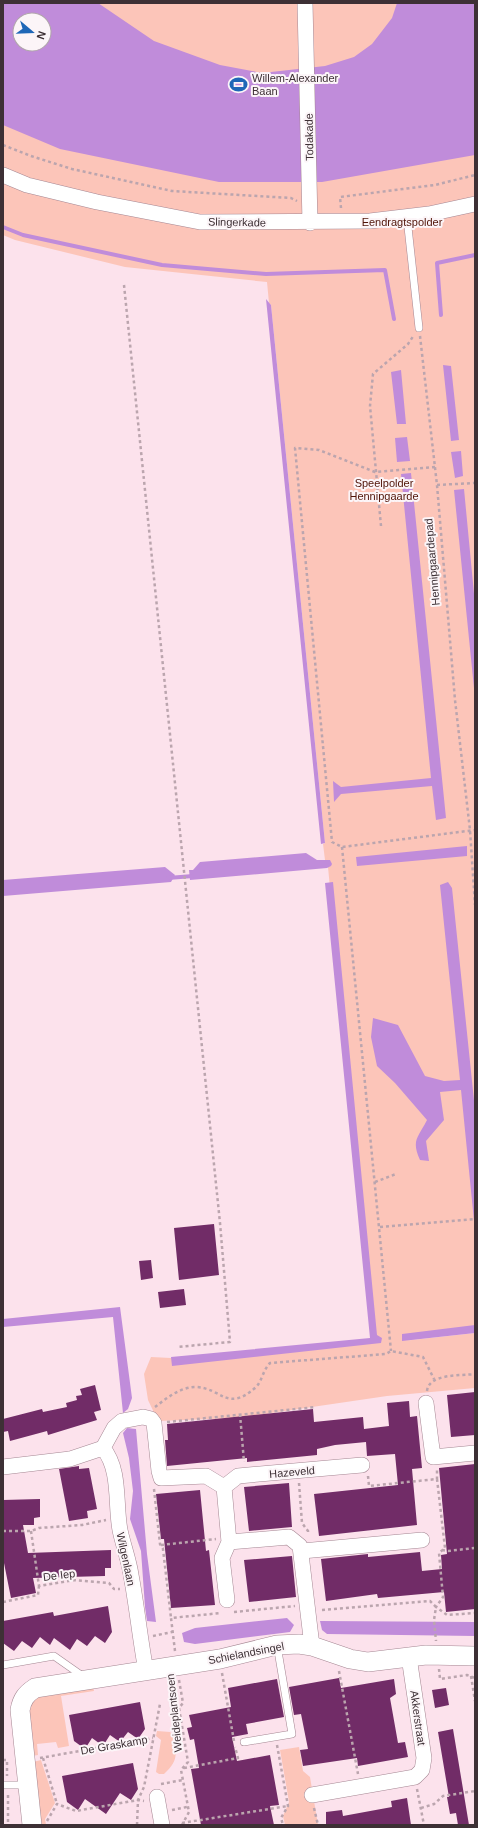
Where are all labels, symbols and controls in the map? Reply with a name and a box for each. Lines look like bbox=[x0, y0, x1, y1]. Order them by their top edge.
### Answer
north arrow bbox=[12, 12, 52, 52]
text: N bbox=[34, 30, 48, 41]
place label: Willem-Alexander Baan bbox=[252, 72, 339, 97]
sports icon: Willem-Alexander Baan bbox=[229, 74, 249, 94]
street label: Todakade bbox=[303, 113, 315, 161]
street label: Slingerkade bbox=[208, 215, 266, 229]
park label: Eendragtspolder bbox=[362, 216, 443, 228]
park label: Speelpolder Hennipgaarde bbox=[349, 477, 419, 502]
street label: Hennipgaardepad bbox=[422, 518, 442, 606]
street label: Hazeveld bbox=[269, 1464, 315, 1480]
street label: Wilgenlaan bbox=[114, 1531, 138, 1587]
street label: De Iep bbox=[42, 1567, 76, 1583]
street label: Schielandsingel bbox=[207, 1640, 285, 1666]
street label: Weideplantsoen bbox=[164, 1673, 184, 1753]
street label: Akkerstraat bbox=[408, 1690, 428, 1746]
street label: De Graskamp bbox=[80, 1733, 148, 1757]

